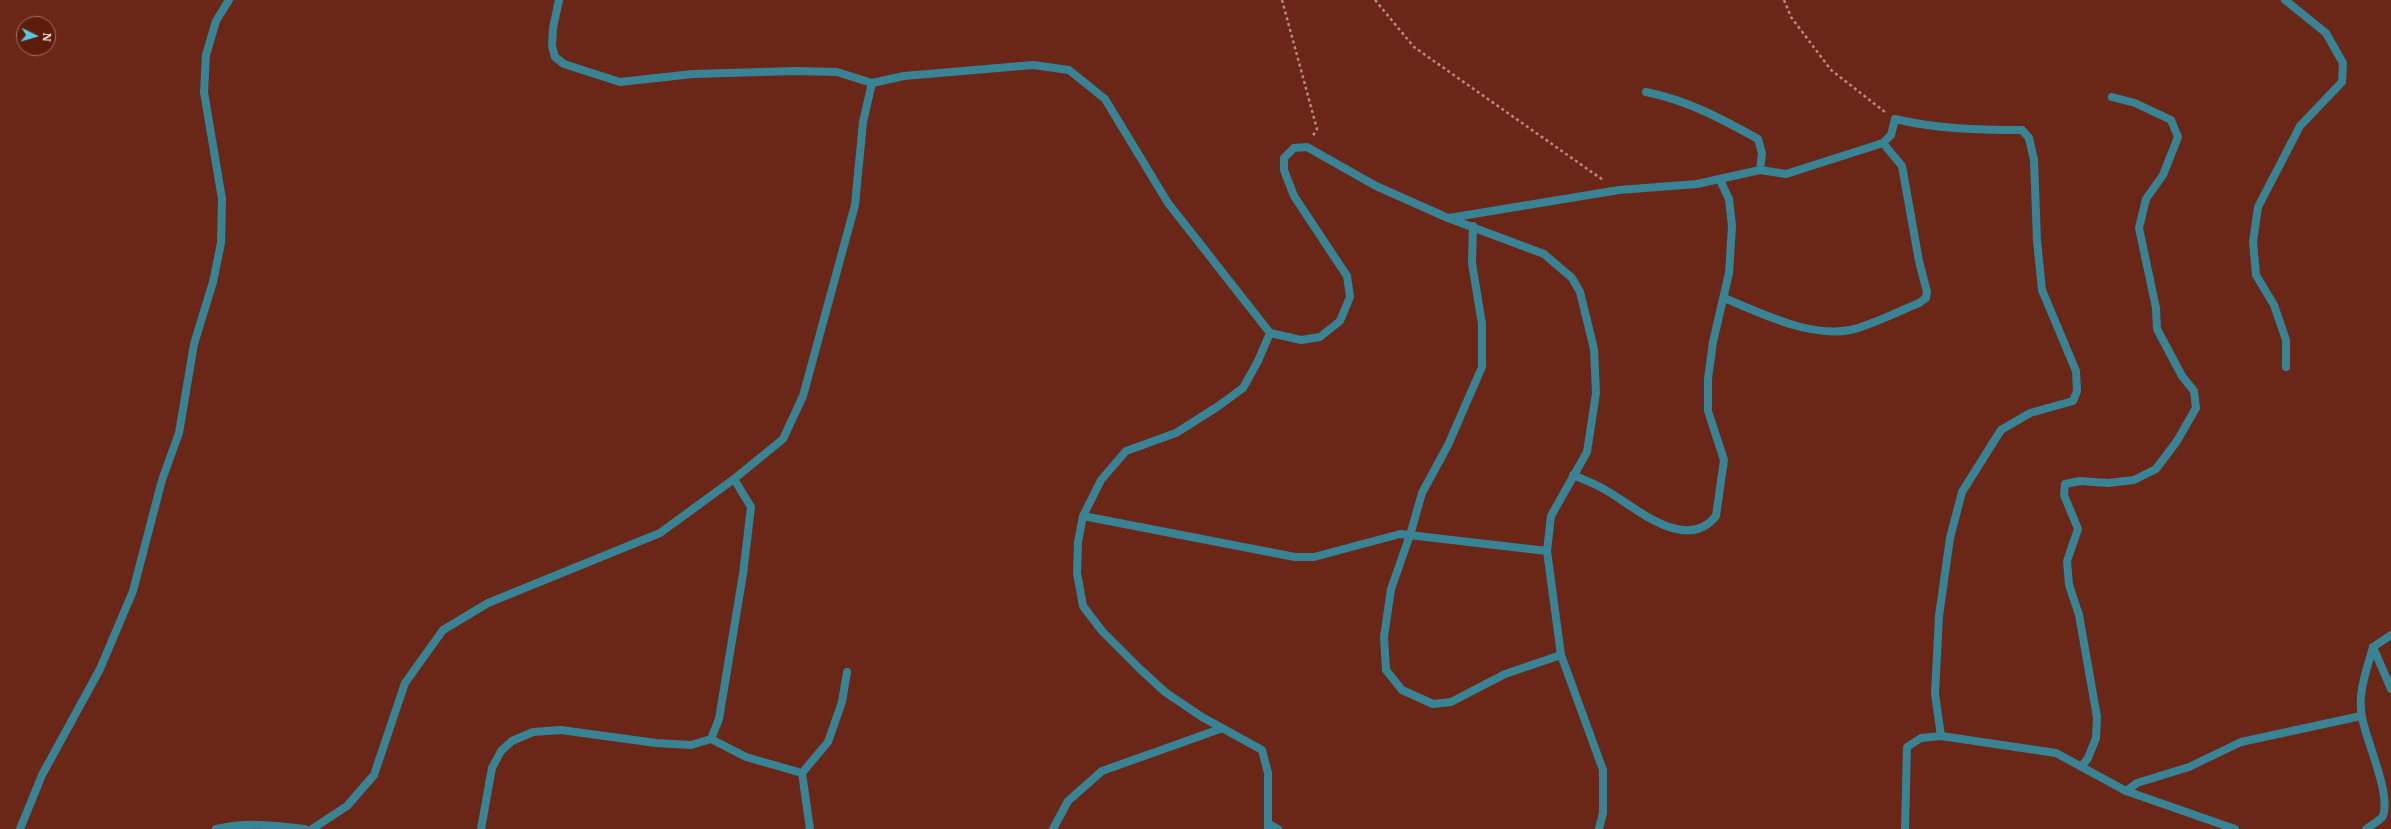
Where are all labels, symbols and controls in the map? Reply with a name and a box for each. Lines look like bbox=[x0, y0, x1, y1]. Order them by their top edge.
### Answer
north arrow bbox=[16, 16, 56, 56]
text: N bbox=[40, 32, 54, 42]

